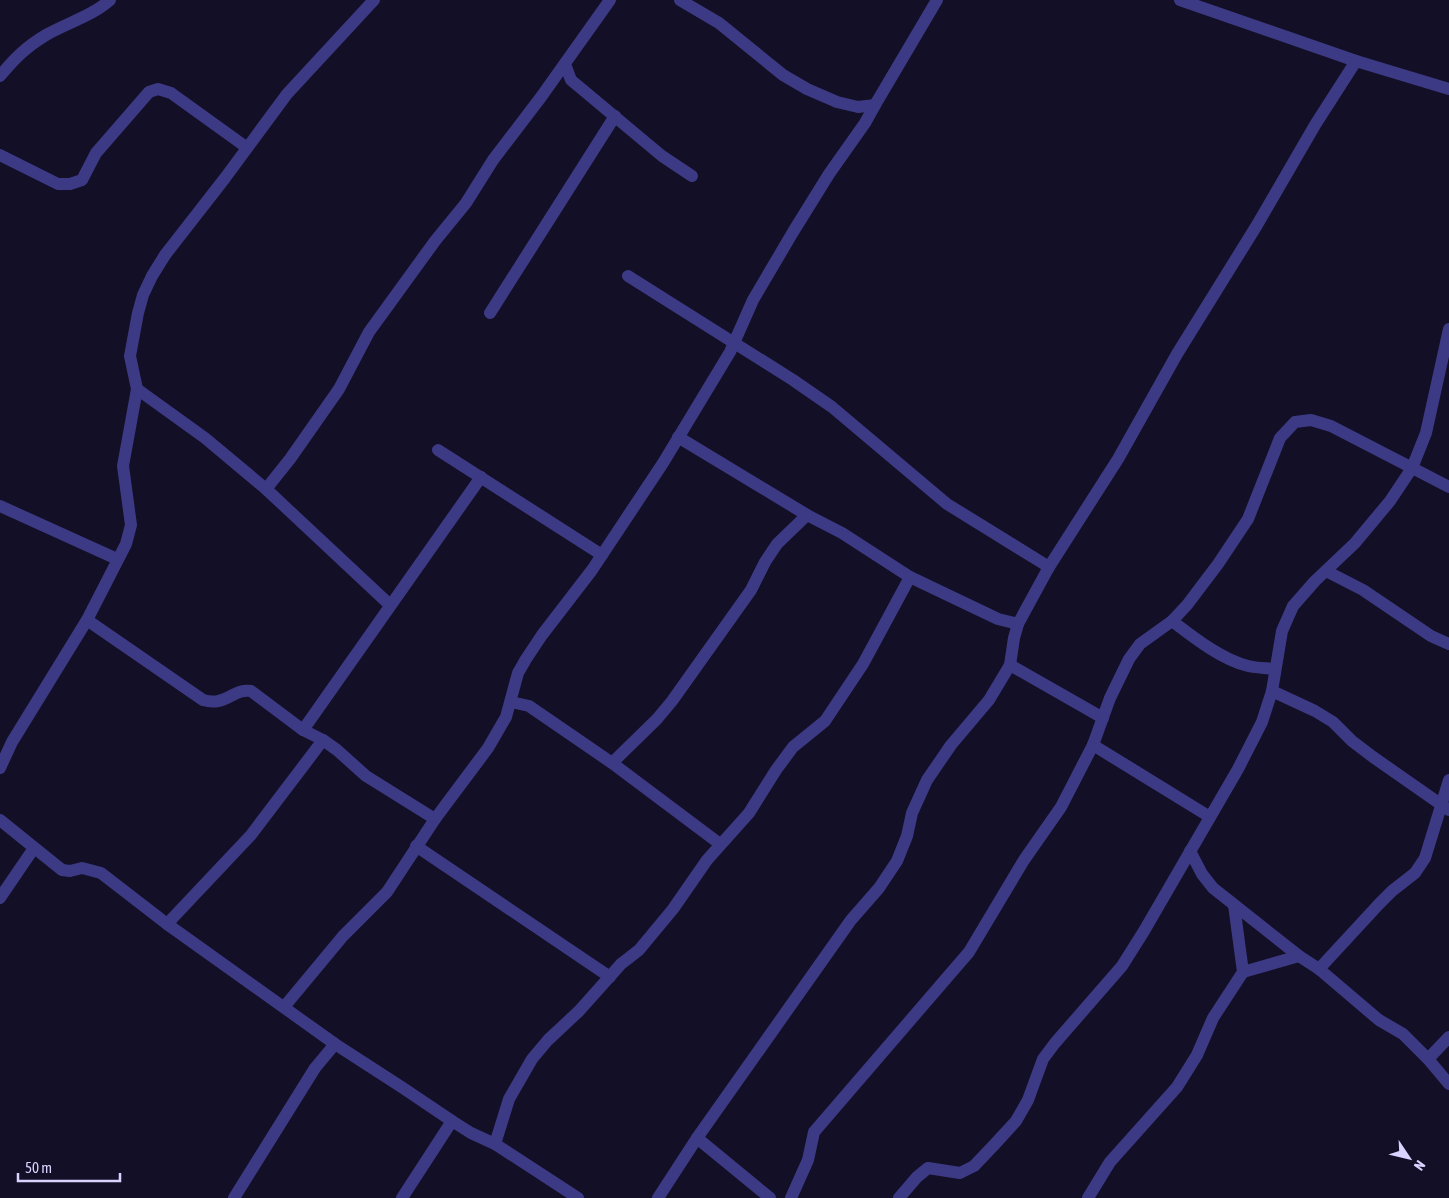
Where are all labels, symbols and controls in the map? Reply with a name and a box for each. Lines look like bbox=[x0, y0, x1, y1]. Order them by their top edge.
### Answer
north arrow bbox=[1384, 1133, 1434, 1183]
scale bar bbox=[18, 1150, 120, 1182]
text: N bbox=[1411, 1157, 1429, 1173]
text: 50 m bbox=[25, 1159, 52, 1176]

